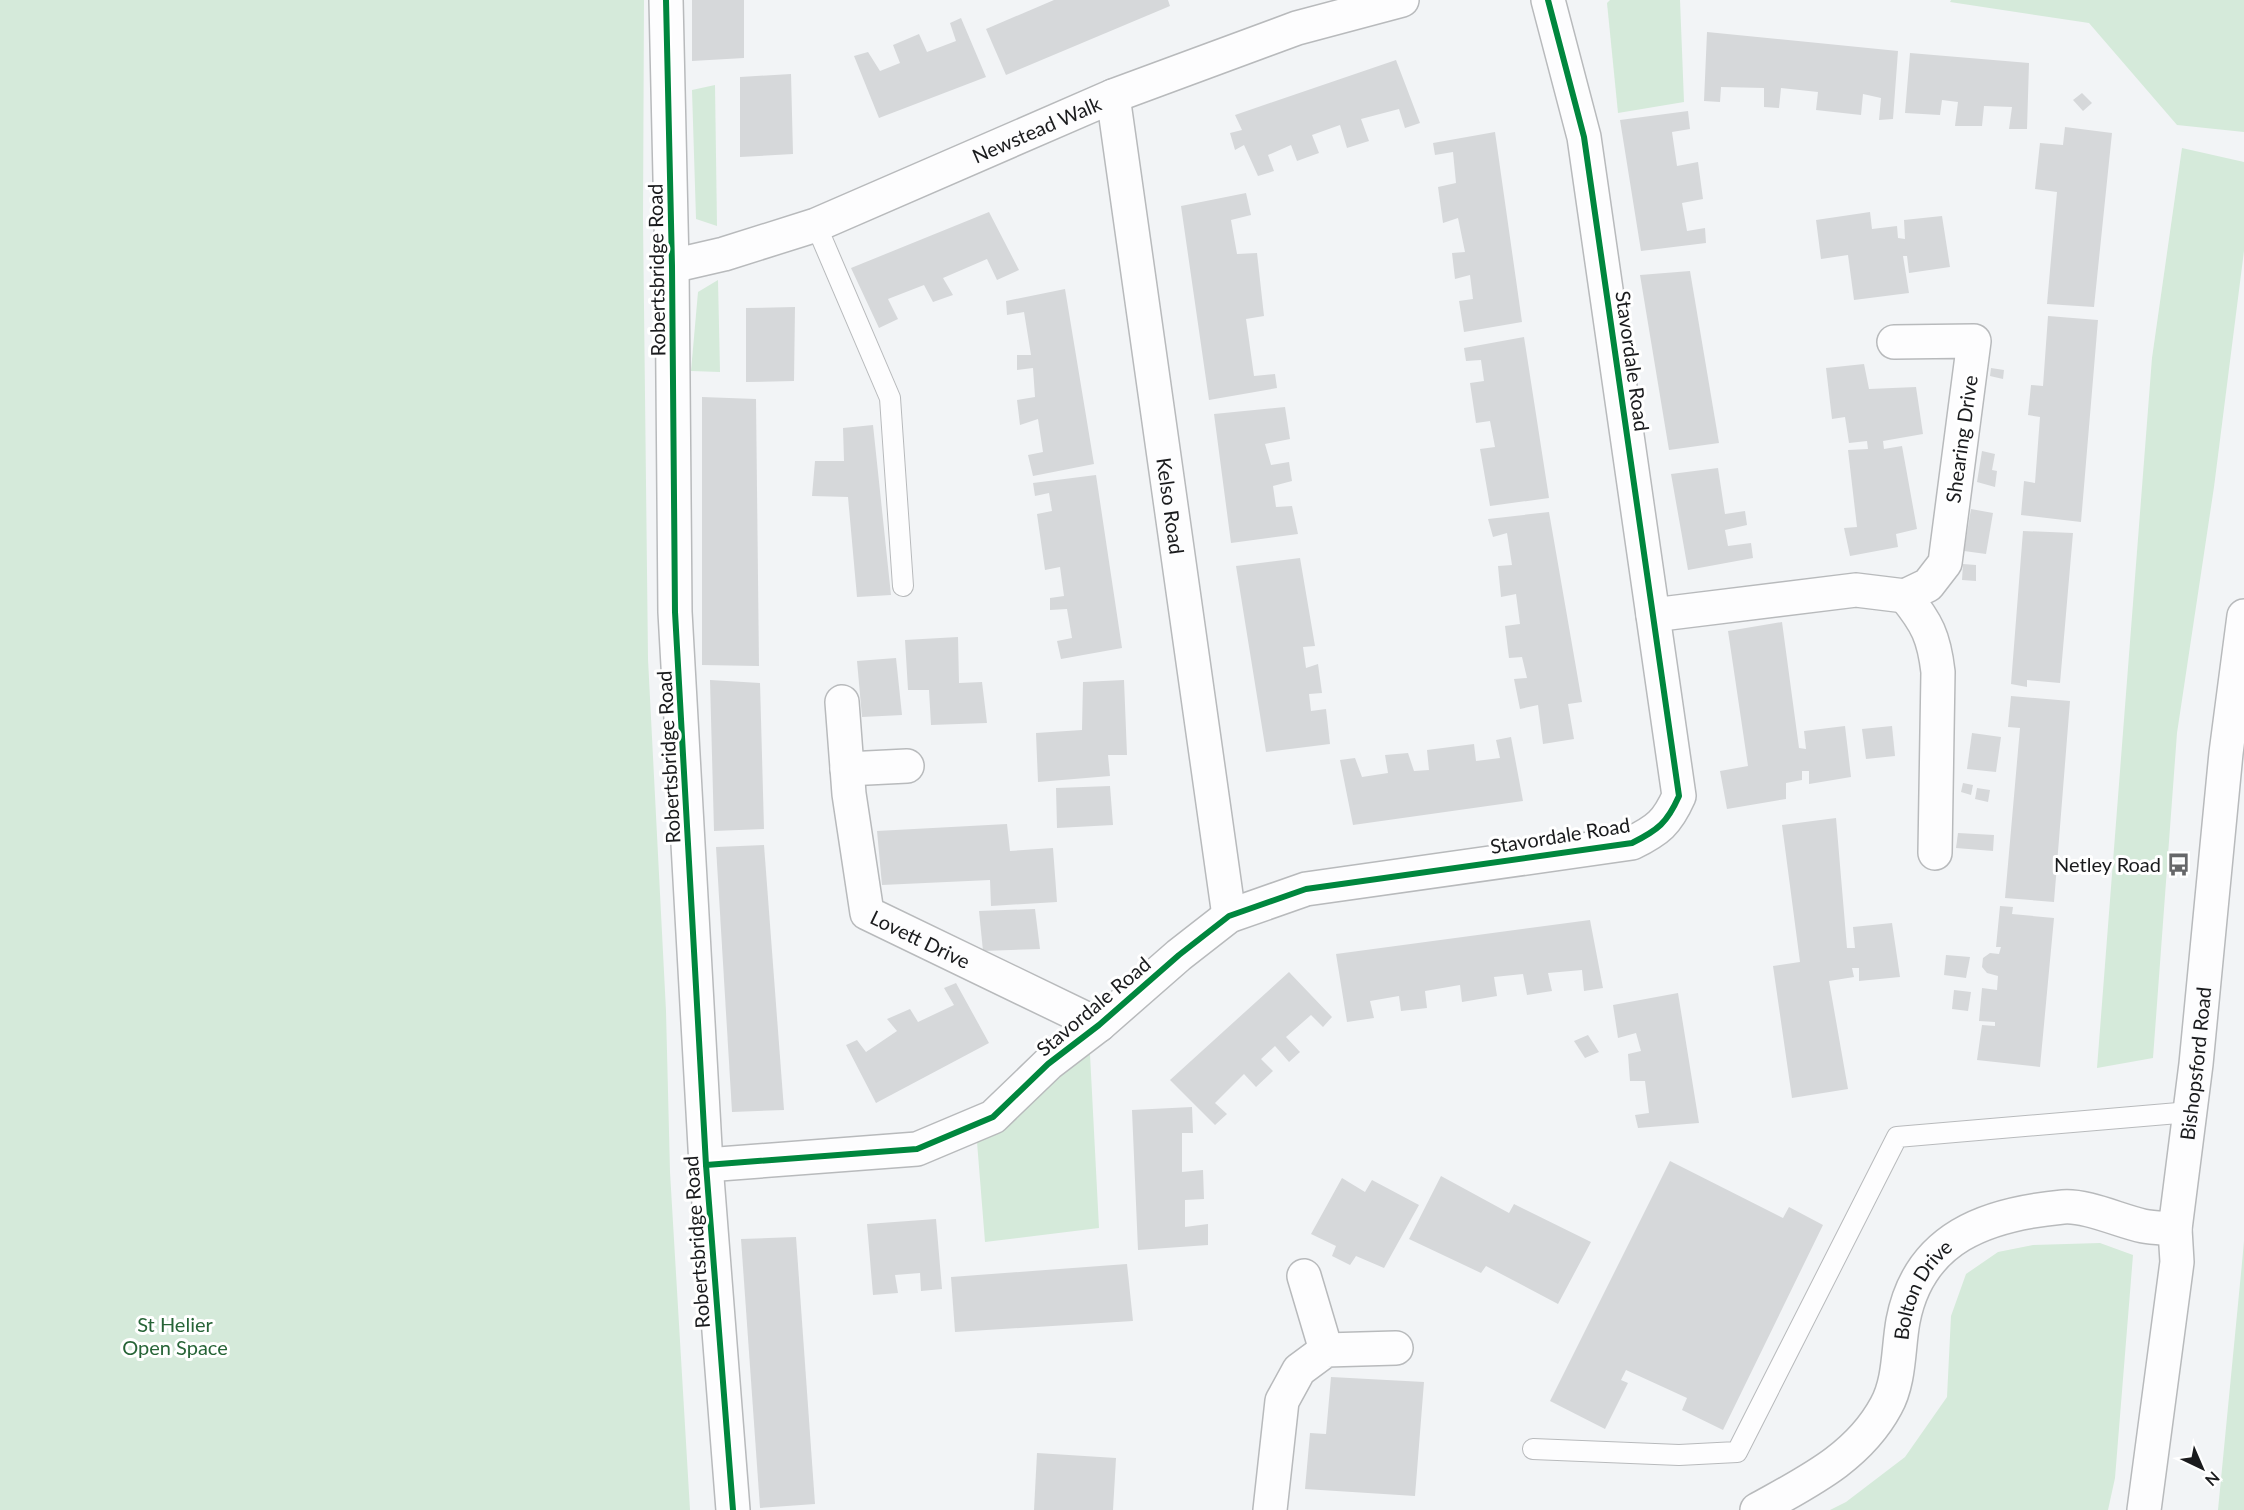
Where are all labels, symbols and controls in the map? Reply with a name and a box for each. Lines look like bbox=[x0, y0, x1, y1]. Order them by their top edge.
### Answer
street label: Newstead Walk bbox=[968, 91, 1105, 168]
street label: Robertsbridge Road bbox=[642, 183, 670, 357]
street label: Stavordale Road bbox=[1611, 289, 1655, 433]
street label: Shearing Drive bbox=[1940, 374, 1982, 504]
street label: Kelso Road bbox=[1152, 456, 1190, 556]
street label: Robertsbridge Road bbox=[651, 670, 685, 844]
street label: Stavordale Road bbox=[1488, 812, 1632, 858]
bus stop icon: Netley Road bbox=[2166, 851, 2192, 877]
place label: Netley Road bbox=[2054, 852, 2161, 876]
street label: Lovett Drive bbox=[867, 905, 974, 973]
street label: Stavordale Road bbox=[1031, 951, 1155, 1061]
street label: Bishopsford Road bbox=[2174, 986, 2215, 1142]
street label: Robertsbridge Road bbox=[678, 1155, 714, 1329]
street label: Bolton Drive bbox=[1888, 1234, 1956, 1341]
park label: St Helier Open Space bbox=[122, 1312, 228, 1359]
north arrow bbox=[2172, 1438, 2232, 1498]
text: N bbox=[2202, 1468, 2224, 1490]

